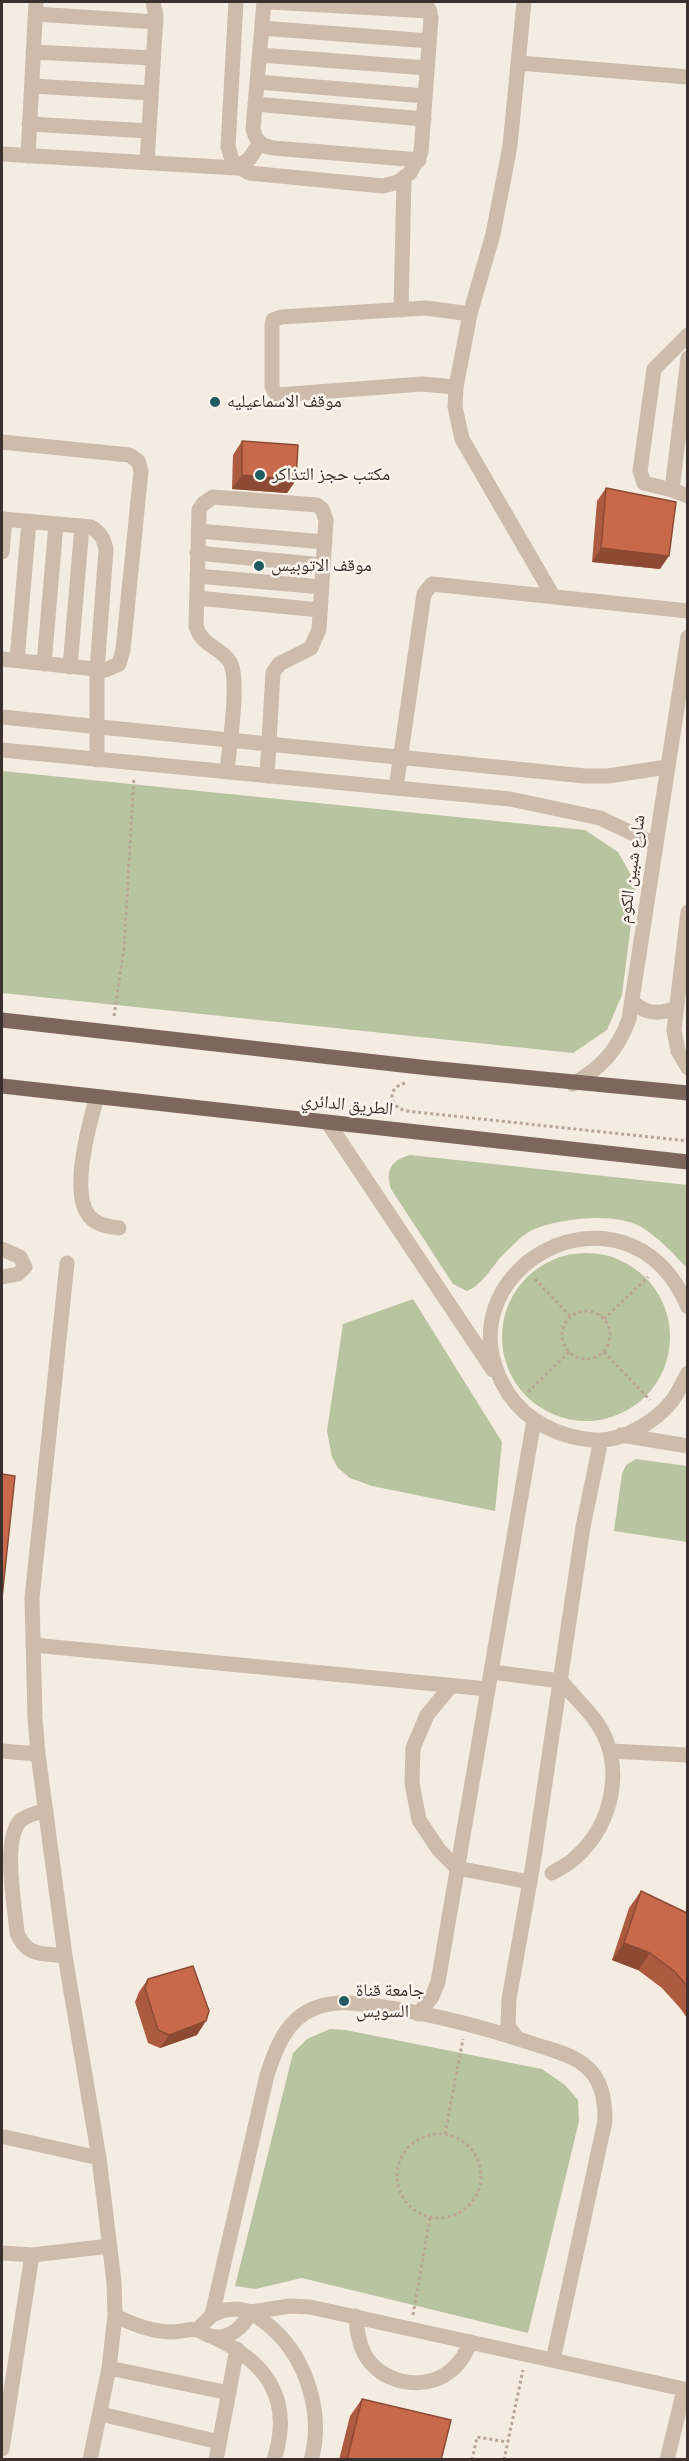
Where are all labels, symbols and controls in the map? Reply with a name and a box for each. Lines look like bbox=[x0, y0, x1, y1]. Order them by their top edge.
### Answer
place label: موقف الاسماعيليه bbox=[227, 391, 342, 413]
marker: موقف الاسماعيليه bbox=[208, 395, 222, 409]
place label: مكتب حجز التذاكر bbox=[272, 464, 390, 486]
marker: مكتب حجز التذاكر bbox=[253, 468, 267, 482]
place label: موقف الاتوبيس bbox=[271, 555, 372, 577]
marker: موقف الاتوبيس bbox=[252, 559, 266, 573]
street label: شارع شبين الكوم bbox=[614, 813, 650, 925]
street label: الطريق الدائري bbox=[300, 1089, 394, 1121]
place label: جامعة قناة السويس bbox=[356, 1980, 424, 2022]
marker: جامعة قناة السويس bbox=[337, 1994, 351, 2008]

